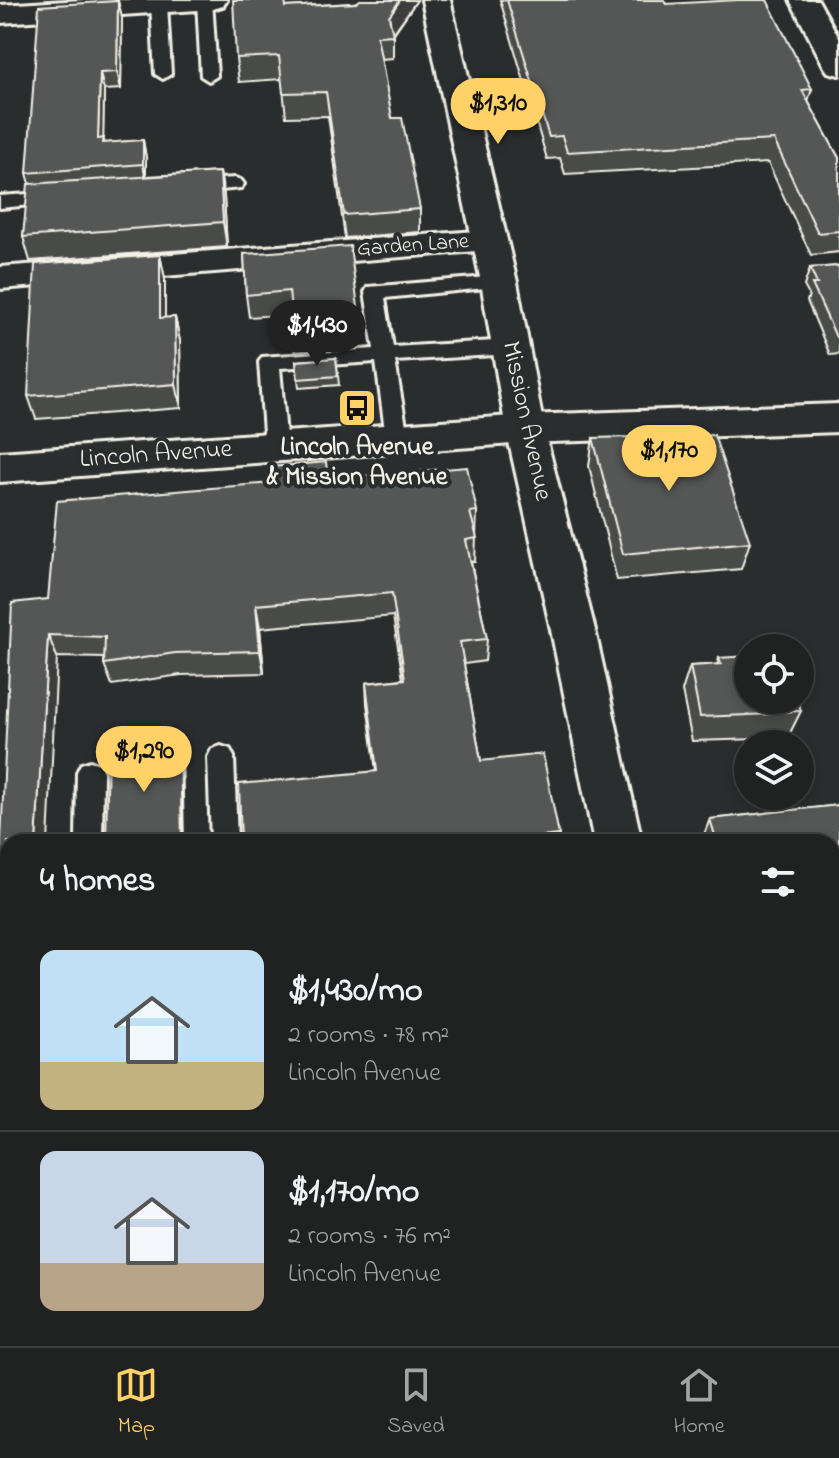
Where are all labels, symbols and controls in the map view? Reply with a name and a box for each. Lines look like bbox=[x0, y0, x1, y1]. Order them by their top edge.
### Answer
pin: $1,310 bbox=[433, 78, 563, 146]
text: $1,310 bbox=[469, 85, 527, 123]
street label: Garden Lane bbox=[356, 226, 470, 266]
pin: $1,430 bbox=[252, 300, 382, 368]
text: $1,430 bbox=[286, 307, 348, 345]
street label: Mission Avenue bbox=[491, 338, 562, 505]
bus stop icon: Lincoln Avenue & Mission Avenue bbox=[336, 387, 378, 429]
pin: $1,170 bbox=[604, 425, 734, 493]
place label: Lincoln Avenue & Mission Avenue bbox=[266, 429, 449, 497]
street label: Lincoln Avenue bbox=[78, 431, 234, 479]
text: $1,170 bbox=[640, 432, 698, 470]
map controls bbox=[734, 634, 814, 810]
button: locate bbox=[734, 634, 814, 714]
pin: $1,290 bbox=[79, 726, 209, 794]
button: layers bbox=[734, 730, 814, 810]
text: $1,290 bbox=[114, 733, 174, 771]
text: 4 homes bbox=[40, 857, 155, 907]
icon: filters bbox=[756, 860, 800, 904]
text: $1,430/mo bbox=[288, 967, 423, 1017]
icon: home bbox=[104, 982, 200, 1078]
text: 2 rooms · 78 m² bbox=[288, 1017, 449, 1055]
text: Lincoln Avenue bbox=[288, 1055, 441, 1093]
text: $1,170/mo bbox=[288, 1168, 419, 1218]
icon: home bbox=[104, 1183, 200, 1279]
text: 2 rooms · 76 m² bbox=[288, 1218, 451, 1256]
text: Lincoln Avenue bbox=[288, 1256, 441, 1294]
tab: Map bbox=[114, 1363, 158, 1443]
tab: Saved bbox=[387, 1363, 445, 1443]
tab: Home bbox=[673, 1363, 725, 1443]

